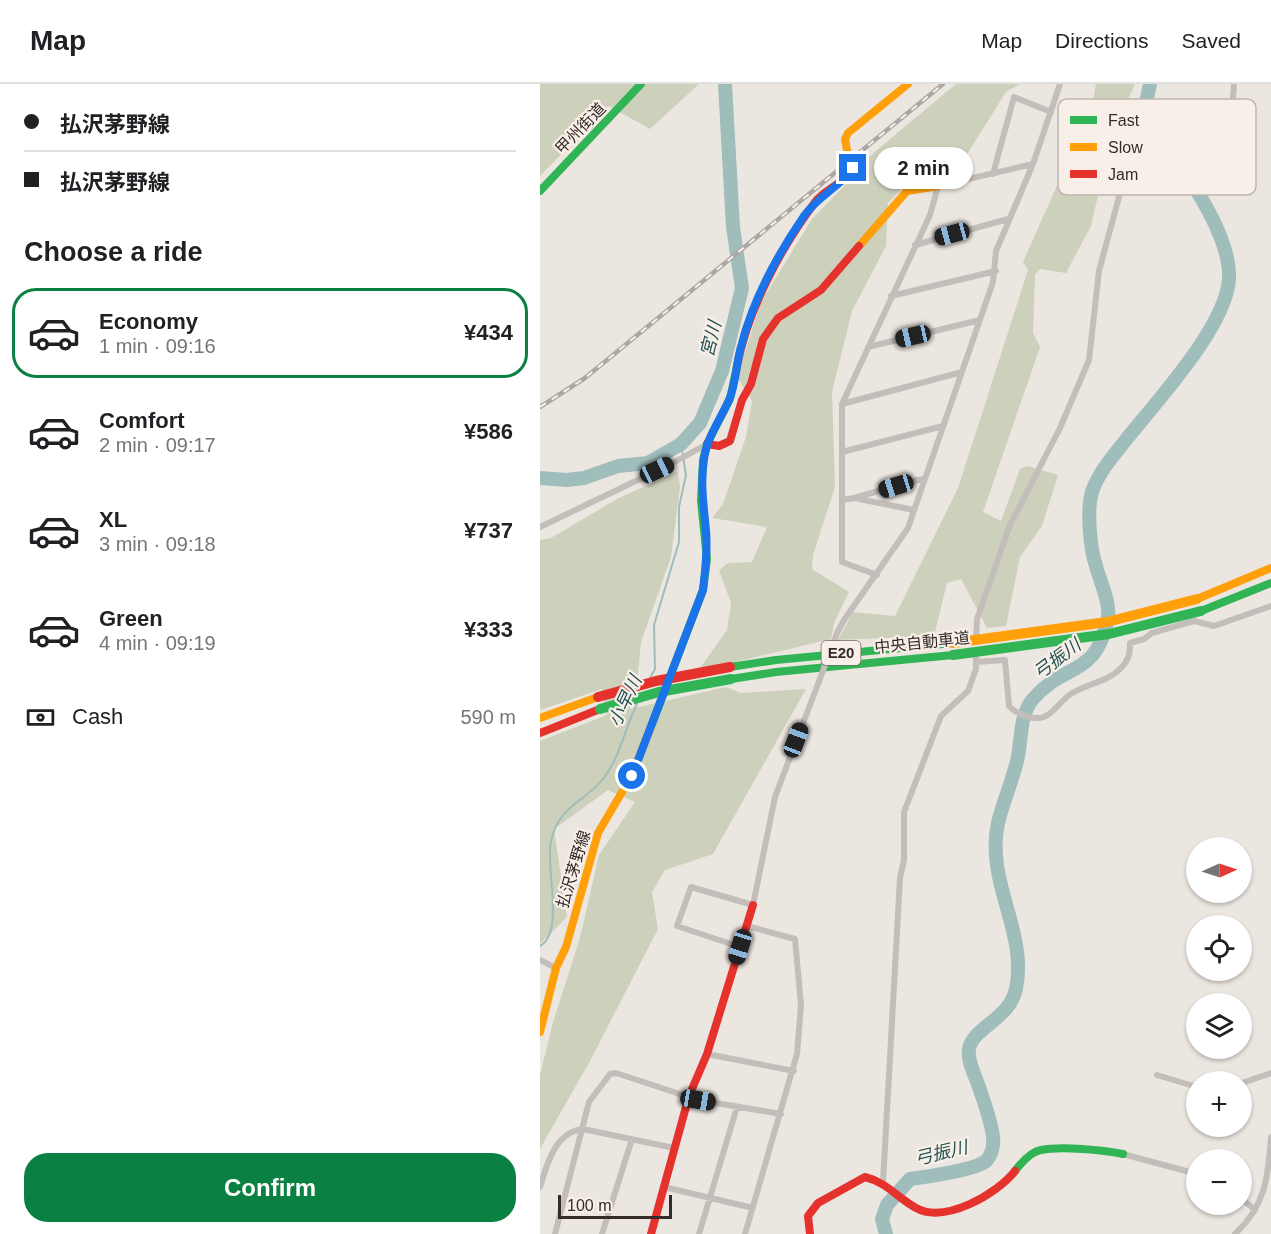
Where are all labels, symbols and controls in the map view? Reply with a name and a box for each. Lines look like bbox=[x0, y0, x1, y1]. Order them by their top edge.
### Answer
text: Map bbox=[30, 25, 86, 56]
text: Map bbox=[981, 29, 1022, 52]
text: Directions bbox=[1055, 29, 1148, 52]
text: Saved bbox=[1181, 29, 1241, 52]
street label: 甲州街道 bbox=[552, 99, 609, 157]
legend bbox=[1058, 99, 1256, 195]
text: 払沢茅野線 bbox=[60, 112, 170, 137]
text: Fast bbox=[1108, 112, 1140, 129]
text: Slow bbox=[1108, 139, 1143, 156]
callout: 2 min bbox=[874, 147, 973, 189]
route end bbox=[839, 154, 866, 181]
text: 2 min bbox=[897, 157, 950, 179]
text: Jam bbox=[1108, 166, 1138, 183]
text: 払沢茅野線 bbox=[60, 170, 170, 195]
car bbox=[932, 221, 972, 247]
text: Choose a ride bbox=[24, 237, 203, 267]
icon: car bbox=[27, 306, 81, 360]
text: Economy bbox=[99, 309, 198, 334]
water label: 宮川 bbox=[697, 317, 726, 359]
text: ¥434 bbox=[464, 320, 513, 345]
car bbox=[893, 323, 933, 349]
text: 1 min · 09:16 bbox=[99, 335, 216, 357]
icon: car bbox=[27, 405, 81, 459]
text: Comfort bbox=[99, 408, 185, 433]
text: ¥586 bbox=[464, 419, 513, 444]
text: 2 min · 09:17 bbox=[99, 434, 216, 456]
car bbox=[637, 454, 677, 486]
car bbox=[876, 472, 916, 500]
icon: car bbox=[27, 504, 81, 558]
text: XL bbox=[99, 507, 127, 532]
text: ¥737 bbox=[464, 518, 513, 543]
text: 3 min · 09:18 bbox=[99, 533, 216, 555]
icon: car bbox=[27, 603, 81, 657]
text: Green bbox=[99, 606, 163, 631]
text: ¥333 bbox=[464, 617, 513, 642]
street label: 中央自動車道 bbox=[873, 629, 971, 656]
text: 4 min · 09:19 bbox=[99, 632, 216, 654]
water label: 弓振川 bbox=[1029, 634, 1086, 683]
road number: E20 bbox=[822, 641, 860, 665]
water label: 小早川 bbox=[605, 670, 646, 730]
icon: cash bbox=[24, 701, 57, 734]
text: Cash bbox=[72, 704, 123, 729]
text: 590 m bbox=[460, 706, 516, 728]
car bbox=[781, 720, 811, 760]
route start bbox=[618, 762, 645, 789]
street label: 払沢茅野線 bbox=[554, 828, 593, 910]
north arrow bbox=[1186, 837, 1252, 903]
map controls bbox=[1186, 837, 1252, 1215]
button: locate bbox=[1186, 915, 1252, 981]
car bbox=[726, 927, 754, 967]
button: layers bbox=[1186, 993, 1252, 1059]
button: + bbox=[1186, 1071, 1252, 1137]
car bbox=[679, 1088, 717, 1112]
water label: 弓振川 bbox=[912, 1137, 972, 1169]
button: − bbox=[1186, 1149, 1252, 1215]
button: Confirm bbox=[24, 1153, 516, 1222]
scale bar bbox=[558, 1192, 672, 1220]
text: 100 m bbox=[567, 1197, 611, 1214]

